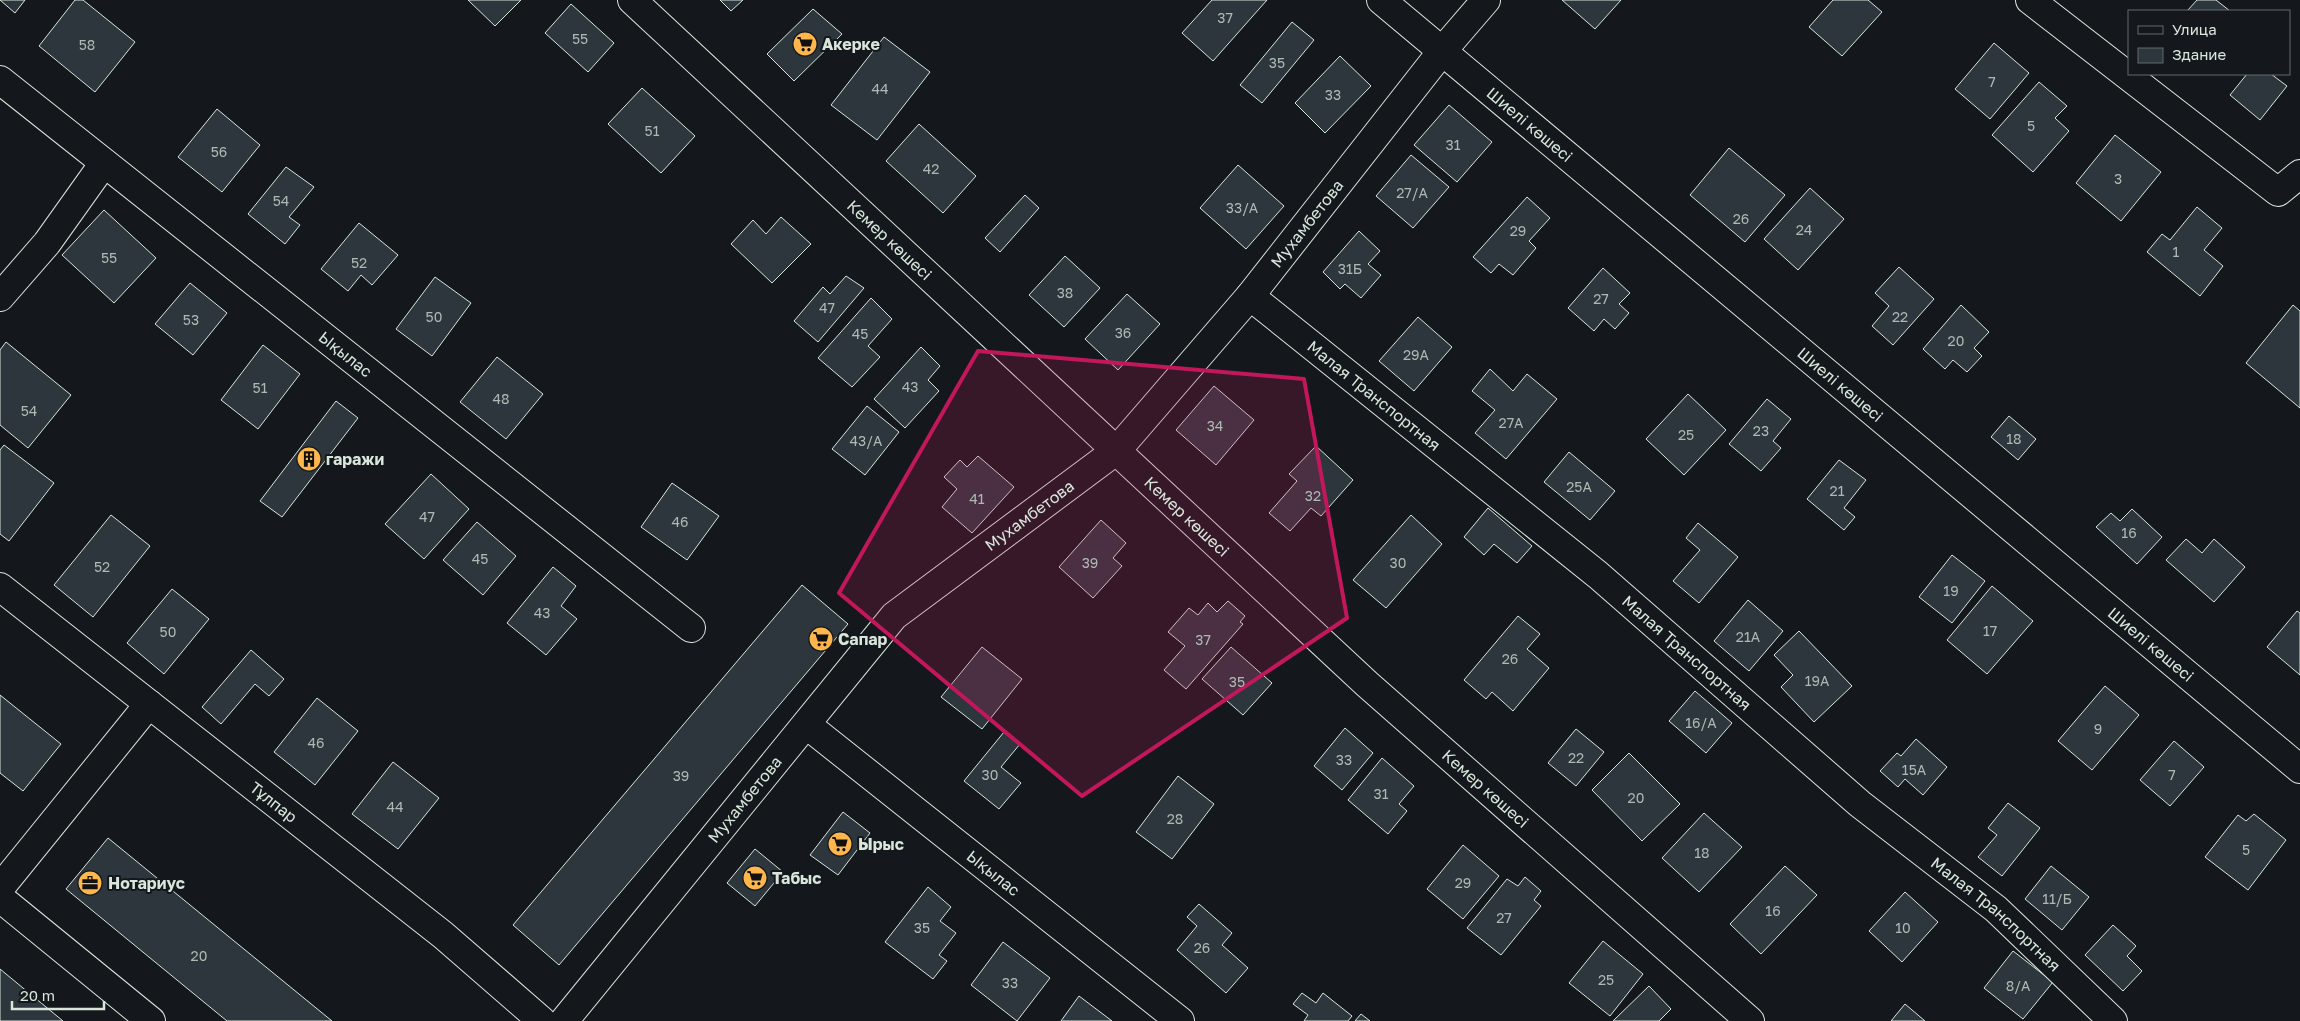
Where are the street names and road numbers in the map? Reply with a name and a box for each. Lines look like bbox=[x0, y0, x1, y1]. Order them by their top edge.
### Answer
street label: Шиелі көшесі bbox=[1483, 83, 1577, 166]
street label: Мухамбетова bbox=[1266, 176, 1347, 271]
street label: Кемер көшесі bbox=[843, 195, 936, 284]
street label: Ықылас bbox=[315, 327, 376, 381]
street label: Малая Транспортная bbox=[1303, 336, 1445, 455]
street label: Шиелі көшесі bbox=[1793, 343, 1887, 426]
street label: Кемер көшесі bbox=[1140, 472, 1233, 561]
street label: Мухамбетова bbox=[981, 476, 1078, 555]
street label: Малая Транспортная bbox=[1618, 591, 1755, 714]
street label: Шиелі көшесі bbox=[2104, 603, 2198, 686]
street label: Кемер көшесі bbox=[1438, 745, 1533, 832]
street label: Мухамбетова bbox=[703, 752, 786, 847]
street label: Тұлпар bbox=[246, 777, 301, 827]
street label: Ықылас bbox=[963, 846, 1024, 900]
street label: Малая Транспортная bbox=[1927, 853, 2065, 975]

